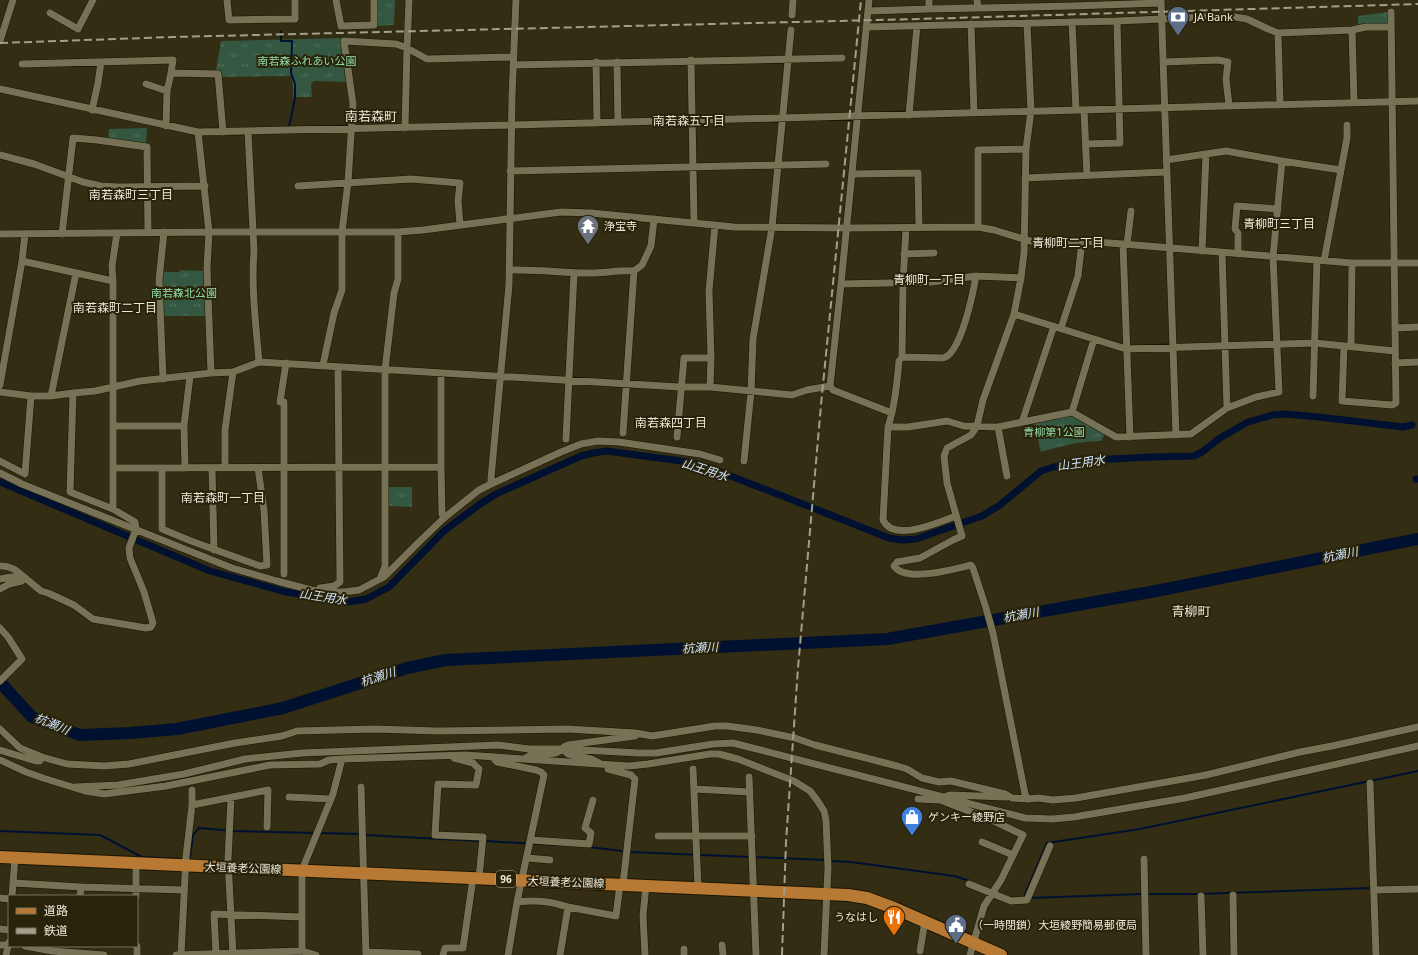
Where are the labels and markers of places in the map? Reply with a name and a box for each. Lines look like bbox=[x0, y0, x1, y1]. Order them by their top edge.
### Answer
bank icon: JA Bank bbox=[1165, 4, 1191, 37]
place label: JA Bank bbox=[1193, 9, 1233, 24]
temple icon: 浄宝寺 bbox=[575, 213, 601, 246]
place label: 浄宝寺 bbox=[604, 218, 637, 233]
shop icon: ゲンキー綾野店 bbox=[899, 804, 925, 837]
place label: ゲンキー綾野店 bbox=[928, 809, 1005, 824]
restaurant icon: うなはし bbox=[881, 904, 907, 937]
place label: うなはし bbox=[834, 909, 878, 924]
public building icon: （一時閉鎖）大垣綾野簡易郵便局 bbox=[943, 912, 969, 945]
place label: （一時閉鎖）大垣綾野簡易郵便局 bbox=[972, 917, 1137, 932]

